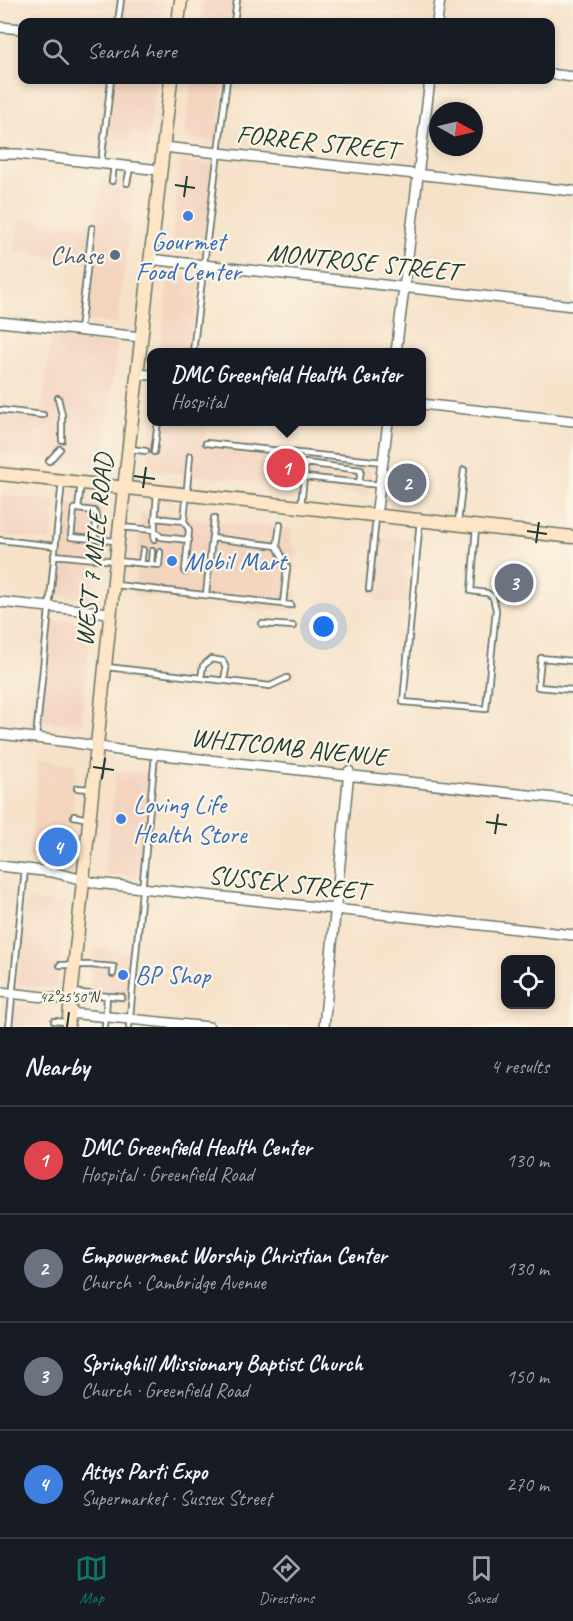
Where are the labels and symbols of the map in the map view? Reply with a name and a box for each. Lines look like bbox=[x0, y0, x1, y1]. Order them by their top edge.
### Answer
north arrow bbox=[429, 102, 483, 156]
street label: FORRER STREET bbox=[235, 117, 405, 167]
marker: Gourmet Food Center bbox=[181, 209, 195, 223]
place label: Gourmet Food Center bbox=[135, 225, 243, 288]
street label: MONTROSE STREET bbox=[265, 236, 468, 289]
place label: Chase bbox=[50, 239, 105, 272]
marker: Chase bbox=[108, 248, 122, 262]
pin: 1 bbox=[266, 446, 306, 490]
street label: WEST 7 MILE ROAD bbox=[67, 450, 121, 648]
pin: 2 bbox=[388, 460, 426, 506]
place label: Mobil Mart bbox=[184, 545, 288, 578]
marker: Mobil Mart bbox=[165, 554, 179, 568]
pin: 3 bbox=[494, 560, 534, 606]
your location bbox=[309, 612, 338, 641]
street label: WHITCOMB AVENUE bbox=[190, 720, 392, 774]
place label: Loving Life Health Store bbox=[133, 788, 248, 851]
marker: Loving Life Health Store bbox=[114, 812, 128, 826]
pin: 4 bbox=[38, 824, 78, 870]
street label: SUSSEX STREET bbox=[207, 858, 375, 908]
place label: BP Shop bbox=[135, 959, 212, 992]
marker: BP Shop bbox=[116, 968, 130, 982]
text: 42°25'50"N bbox=[39, 988, 102, 1007]

